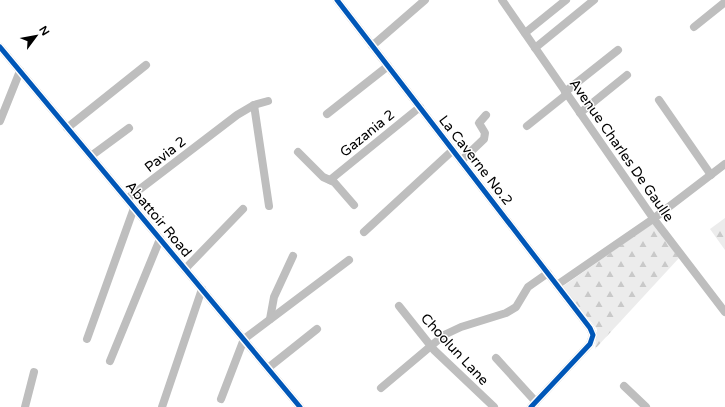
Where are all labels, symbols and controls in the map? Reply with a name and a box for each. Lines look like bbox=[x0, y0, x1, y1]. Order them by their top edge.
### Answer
north arrow bbox=[16, 16, 56, 56]
text: N bbox=[36, 24, 52, 38]
street label: Avenue Charles De Gaulle bbox=[566, 76, 678, 225]
street label: Gazania 2 bbox=[336, 106, 398, 161]
street label: La Caverne No.2 bbox=[435, 112, 516, 209]
street label: Pavia 2 bbox=[141, 133, 189, 176]
street label: Abattoir Road bbox=[122, 178, 195, 261]
street label: Choolun Lane bbox=[417, 310, 492, 389]

